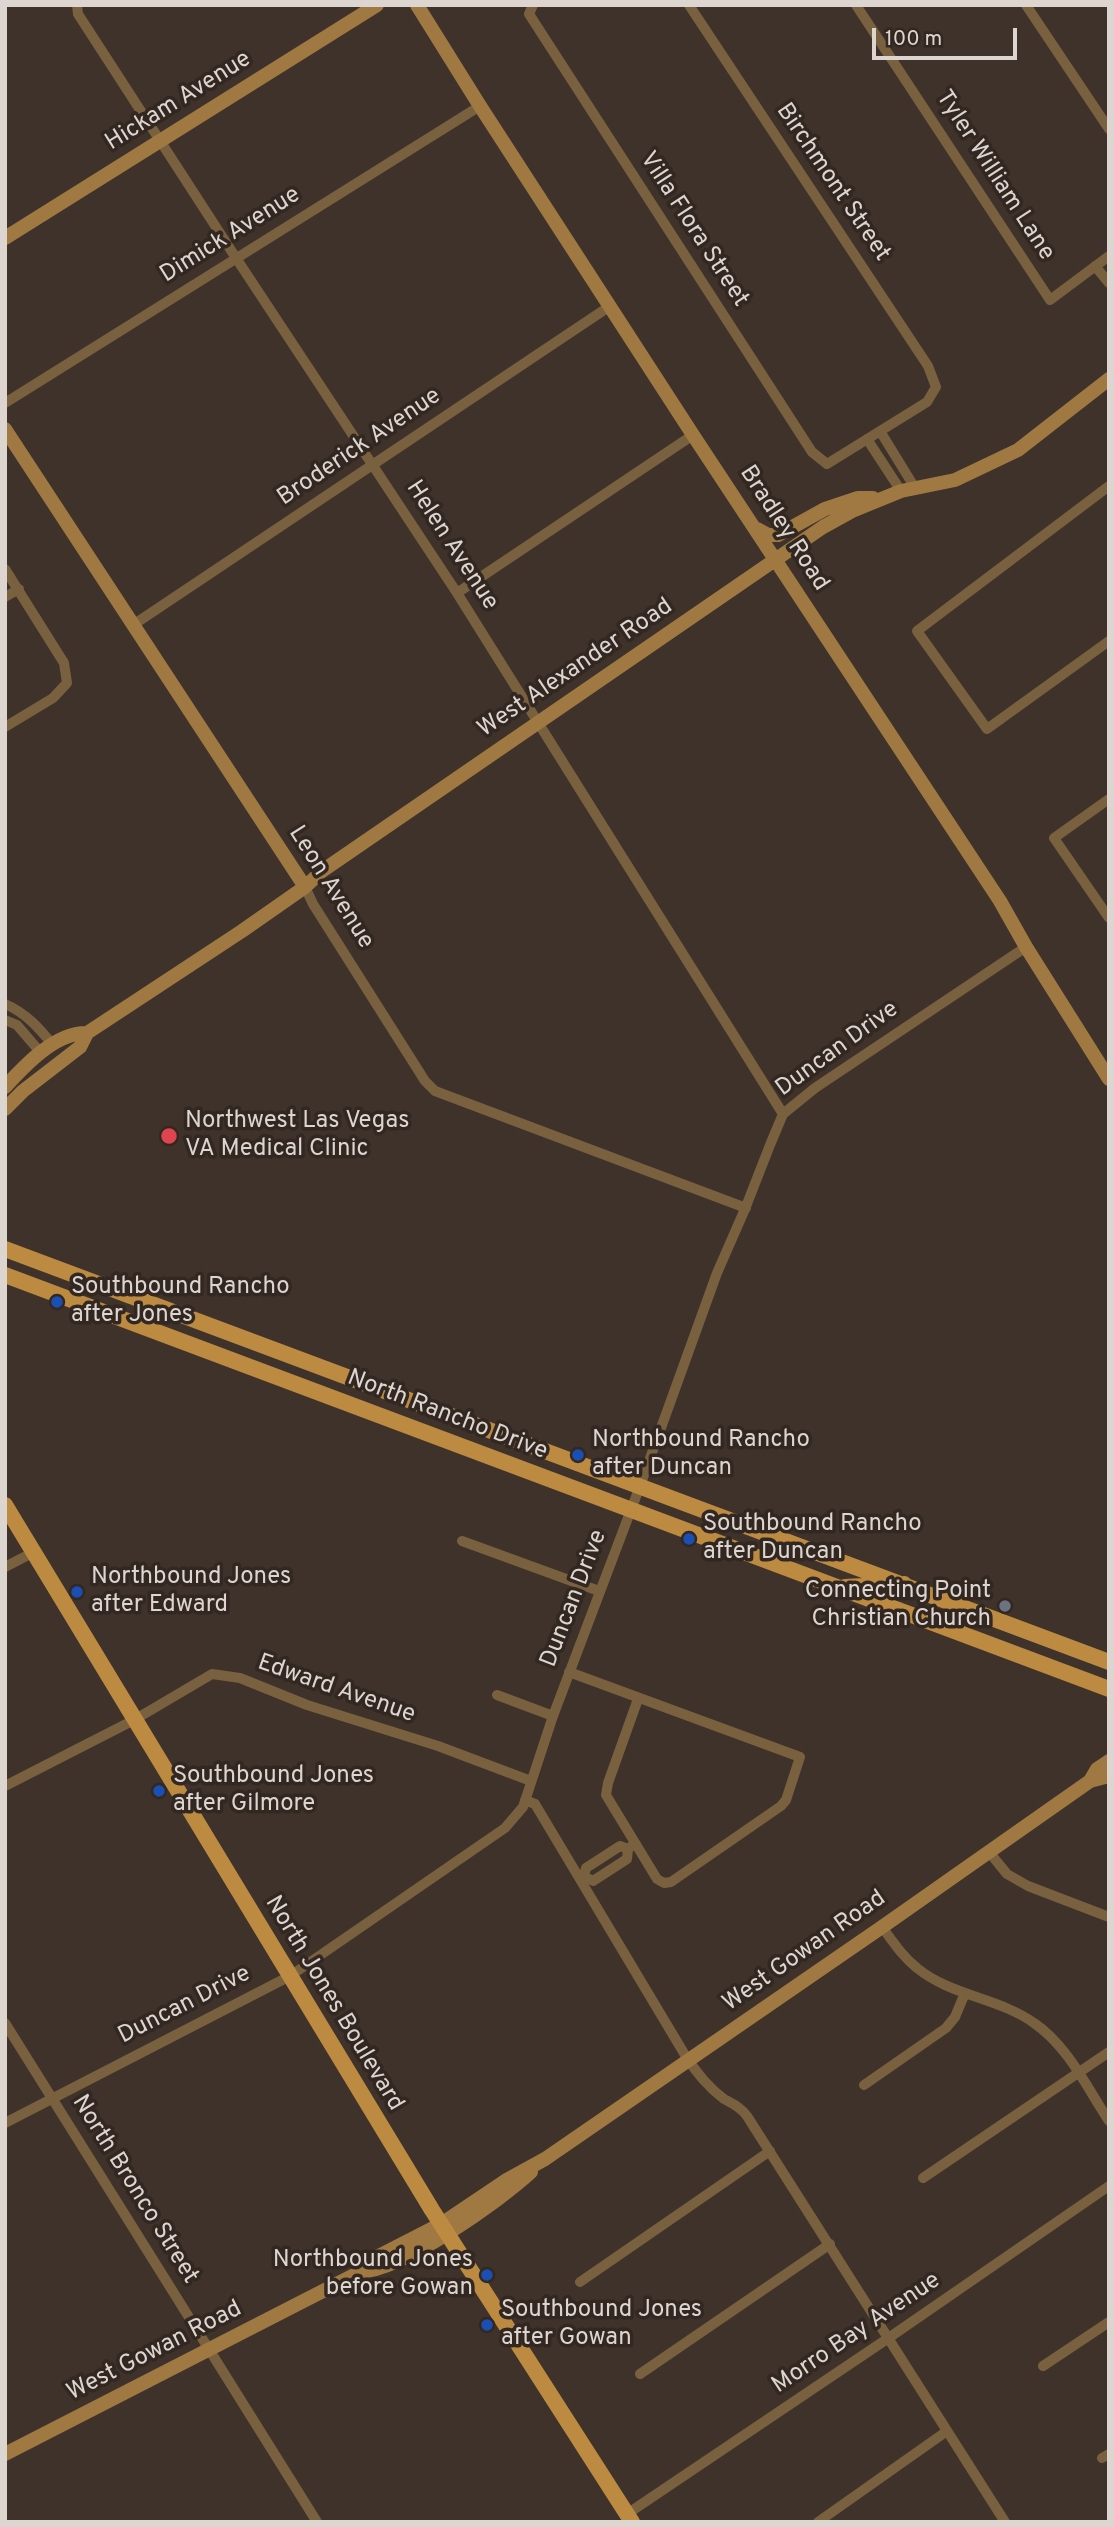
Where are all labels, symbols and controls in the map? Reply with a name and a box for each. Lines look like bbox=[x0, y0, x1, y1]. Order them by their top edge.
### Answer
scale bar bbox=[876, 14, 1021, 58]
text: 100 m bbox=[885, 26, 942, 53]
street label: Hickam Avenue bbox=[101, 46, 257, 158]
street label: Tyler William Lane bbox=[928, 86, 1060, 266]
street label: Birchmont Street bbox=[769, 99, 895, 267]
street label: Villa Flora Street bbox=[632, 147, 754, 313]
street label: Dimick Avenue bbox=[156, 182, 306, 290]
street label: Broderick Avenue bbox=[273, 383, 447, 513]
street label: Bradley Road bbox=[732, 461, 834, 597]
street label: Helen Avenue bbox=[398, 476, 504, 616]
street label: West Alexander Road bbox=[473, 593, 679, 745]
street label: Leon Avenue bbox=[281, 821, 379, 955]
street label: Duncan Drive bbox=[771, 996, 905, 1104]
place label: Northwest Las Vegas VA Medical Clinic bbox=[185, 1108, 409, 1164]
marker: Northwest Las Vegas VA Medical Clinic bbox=[159, 1126, 179, 1146]
place label: Southbound Rancho after Jones bbox=[71, 1274, 290, 1330]
marker: Southbound Rancho after Jones bbox=[49, 1294, 65, 1310]
street label: North Rancho Drive bbox=[343, 1365, 551, 1467]
place label: Northbound Rancho after Duncan bbox=[592, 1427, 810, 1483]
marker: Northbound Rancho after Duncan bbox=[570, 1447, 586, 1463]
place label: Southbound Rancho after Duncan bbox=[703, 1511, 922, 1567]
street label: Duncan Drive bbox=[536, 1526, 614, 1672]
marker: Southbound Rancho after Duncan bbox=[681, 1531, 697, 1547]
place label: Northbound Jones after Edward bbox=[91, 1564, 291, 1620]
place label: Connecting Point Christian Church bbox=[805, 1578, 991, 1634]
marker: Northbound Jones after Edward bbox=[69, 1584, 85, 1600]
marker: Connecting Point Christian Church bbox=[997, 1598, 1013, 1614]
street label: Edward Avenue bbox=[253, 1650, 419, 1730]
place label: Southbound Jones after Gilmore bbox=[173, 1763, 374, 1819]
marker: Southbound Jones after Gilmore bbox=[151, 1783, 167, 1799]
street label: West Gowan Road bbox=[718, 1885, 892, 2019]
street label: North Jones Boulevard bbox=[257, 1891, 409, 2117]
street label: Duncan Drive bbox=[114, 1960, 256, 2052]
street label: North Bronco Street bbox=[64, 2090, 204, 2290]
place label: Northbound Jones before Gowan bbox=[273, 2247, 473, 2303]
marker: Northbound Jones before Gowan bbox=[479, 2267, 495, 2283]
street label: Morro Bay Avenue bbox=[767, 2267, 947, 2401]
street label: West Gowan Road bbox=[63, 2296, 247, 2408]
place label: Southbound Jones after Gowan bbox=[501, 2297, 702, 2353]
marker: Southbound Jones after Gowan bbox=[479, 2317, 495, 2333]

